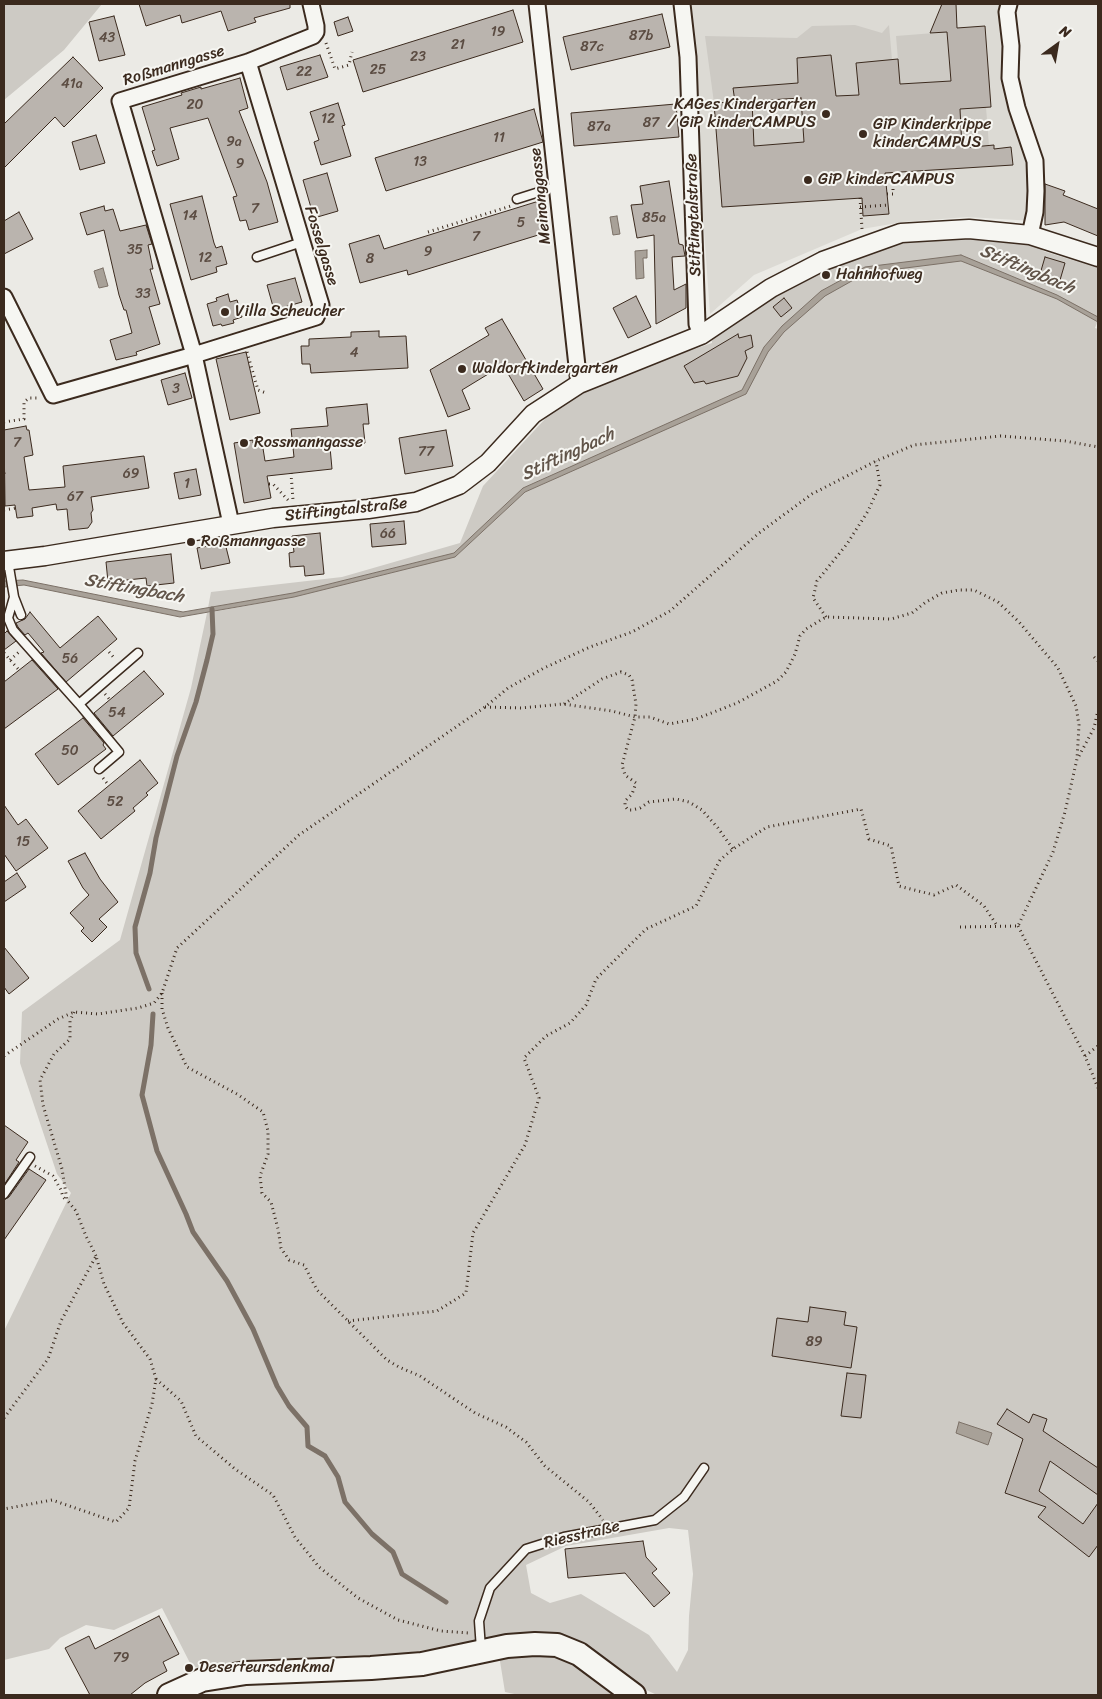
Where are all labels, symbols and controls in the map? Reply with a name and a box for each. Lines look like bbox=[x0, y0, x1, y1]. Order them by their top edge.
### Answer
text: N bbox=[1054, 19, 1076, 45]
north arrow bbox=[1032, 20, 1082, 70]
house number: 19 bbox=[491, 24, 505, 40]
house number: 87b bbox=[629, 28, 653, 44]
house number: 43 bbox=[99, 30, 115, 46]
house number: 21 bbox=[451, 37, 465, 53]
house number: 87c bbox=[580, 39, 604, 55]
street label: Roßmanngasse bbox=[121, 42, 227, 90]
house number: 23 bbox=[410, 49, 426, 65]
house number: 25 bbox=[370, 62, 386, 78]
house number: 22 bbox=[296, 64, 312, 80]
house number: 41a bbox=[61, 76, 83, 92]
place label: KAGes Kindergarten / GiP kinderCAMPUS bbox=[667, 95, 816, 133]
house number: 20 bbox=[187, 97, 203, 113]
marker: KAGes Kindergarten / GiP kinderCAMPUS bbox=[820, 108, 832, 120]
house number: 12 bbox=[321, 111, 335, 127]
house number: 87 bbox=[643, 115, 659, 131]
place label: GiP Kinderkrippe kinderCAMPUS bbox=[873, 115, 992, 153]
house number: 87a bbox=[587, 119, 611, 135]
marker: GiP Kinderkrippe kinderCAMPUS bbox=[857, 128, 869, 140]
house number: 11 bbox=[493, 130, 505, 146]
house number: 9a bbox=[226, 134, 242, 150]
street label: Meinonggasse bbox=[526, 147, 556, 245]
street label: Stiftingtalstraße bbox=[682, 153, 706, 277]
house number: 13 bbox=[413, 154, 427, 170]
house number: 9 bbox=[236, 156, 244, 172]
place label: GiP kinderCAMPUS bbox=[818, 170, 955, 190]
marker: GiP kinderCAMPUS bbox=[802, 174, 814, 186]
house number: 7 bbox=[251, 201, 259, 217]
street label: Fosselgasse bbox=[300, 204, 342, 288]
house number: 14 bbox=[183, 208, 197, 224]
house number: 85a bbox=[642, 210, 666, 226]
house number: 5 bbox=[517, 215, 525, 231]
house number: 7 bbox=[472, 229, 480, 245]
water label: Stiftingbach bbox=[977, 240, 1077, 300]
house number: 35 bbox=[127, 242, 143, 258]
house number: 9 bbox=[424, 244, 432, 260]
house number: 12 bbox=[198, 250, 212, 266]
house number: 8 bbox=[366, 251, 374, 267]
place label: Hahnhofweg bbox=[836, 265, 923, 285]
marker: Hahnhofweg bbox=[820, 269, 832, 281]
house number: 33 bbox=[135, 286, 151, 302]
place label: Villa Scheucher bbox=[235, 302, 344, 322]
marker: Villa Scheucher bbox=[219, 306, 231, 318]
house number: 4 bbox=[350, 345, 358, 361]
place label: Waldorfkindergarten bbox=[472, 359, 618, 379]
marker: Waldorfkindergarten bbox=[456, 363, 468, 375]
house number: 3 bbox=[172, 381, 180, 397]
water label: Stiftingbach bbox=[518, 424, 618, 486]
place label: Rossmanngasse bbox=[254, 433, 363, 453]
house number: 7 bbox=[13, 435, 21, 451]
marker: Rossmanngasse bbox=[238, 437, 250, 449]
house number: 77 bbox=[418, 444, 434, 460]
house number: 69 bbox=[123, 466, 139, 482]
house number: 1 bbox=[184, 476, 190, 492]
house number: 67 bbox=[67, 489, 83, 505]
street label: Stiftingtalstraße bbox=[284, 494, 408, 526]
house number: 66 bbox=[380, 526, 396, 542]
place label: Roßmanngasse bbox=[201, 532, 306, 552]
marker: Roßmanngasse bbox=[185, 536, 197, 548]
water label: Stiftingbach bbox=[83, 570, 185, 608]
house number: 56 bbox=[62, 651, 78, 667]
house number: 54 bbox=[108, 705, 126, 721]
house number: 50 bbox=[61, 743, 79, 759]
house number: 52 bbox=[107, 794, 123, 810]
house number: 15 bbox=[16, 834, 30, 850]
house number: 89 bbox=[805, 1334, 823, 1350]
street label: Riesstraße bbox=[542, 1517, 622, 1553]
house number: 79 bbox=[113, 1650, 129, 1666]
place label: Deserteursdenkmal bbox=[199, 1658, 334, 1678]
marker: Deserteursdenkmal bbox=[183, 1662, 195, 1674]

